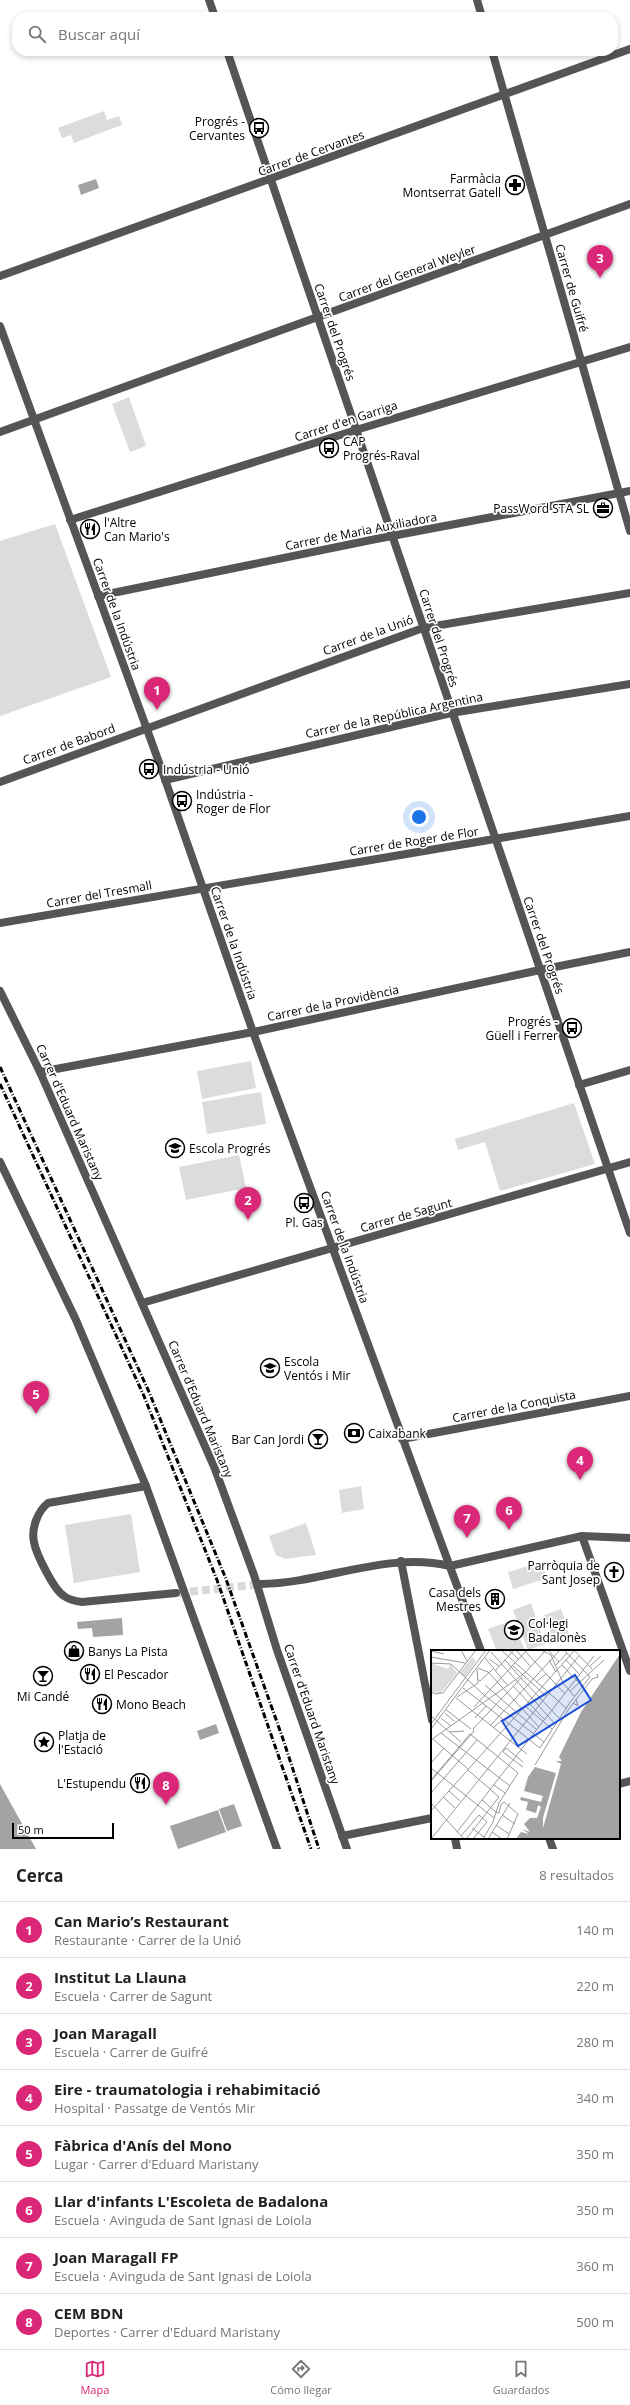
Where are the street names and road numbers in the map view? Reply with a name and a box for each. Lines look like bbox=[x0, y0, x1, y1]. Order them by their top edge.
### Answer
street label: Carrer de Cervantes bbox=[255, 126, 367, 180]
street label: Carrer del General Weyler bbox=[336, 240, 478, 306]
street label: Carrer de Guifré bbox=[551, 242, 593, 334]
street label: Carrer del Progrés bbox=[310, 281, 360, 383]
street label: Carrer d'en Garriga bbox=[292, 396, 400, 446]
street label: Carrer de Maria Auxiliadora bbox=[284, 508, 438, 554]
street label: Carrer de la Indústria bbox=[89, 555, 145, 673]
street label: Carrer del Progrés bbox=[415, 587, 463, 690]
street label: Carrer de la Unió bbox=[320, 611, 416, 659]
street label: Carrer de la República Argentina bbox=[304, 688, 484, 742]
street label: Carrer de Babord bbox=[20, 719, 118, 769]
street label: Carrer de Roger de Flor bbox=[348, 822, 480, 860]
street label: Carrer del Tresmall bbox=[45, 876, 153, 912]
street label: Carrer de la Indústria bbox=[207, 884, 261, 1002]
street label: Carrer del Progrés bbox=[519, 894, 569, 996]
street label: Carrer de la Providència bbox=[266, 981, 400, 1025]
street label: Carrer d'Eduard Maristany bbox=[32, 1041, 108, 1184]
street label: Carrer de la Indústria bbox=[317, 1188, 373, 1306]
street label: Carrer de Sagunt bbox=[358, 1194, 454, 1236]
street label: Carrer d'Eduard Maristany bbox=[164, 1338, 238, 1481]
street label: Carrer de la Conquista bbox=[451, 1386, 577, 1426]
street label: Carrer d'Eduard Maristany bbox=[280, 1641, 344, 1787]

